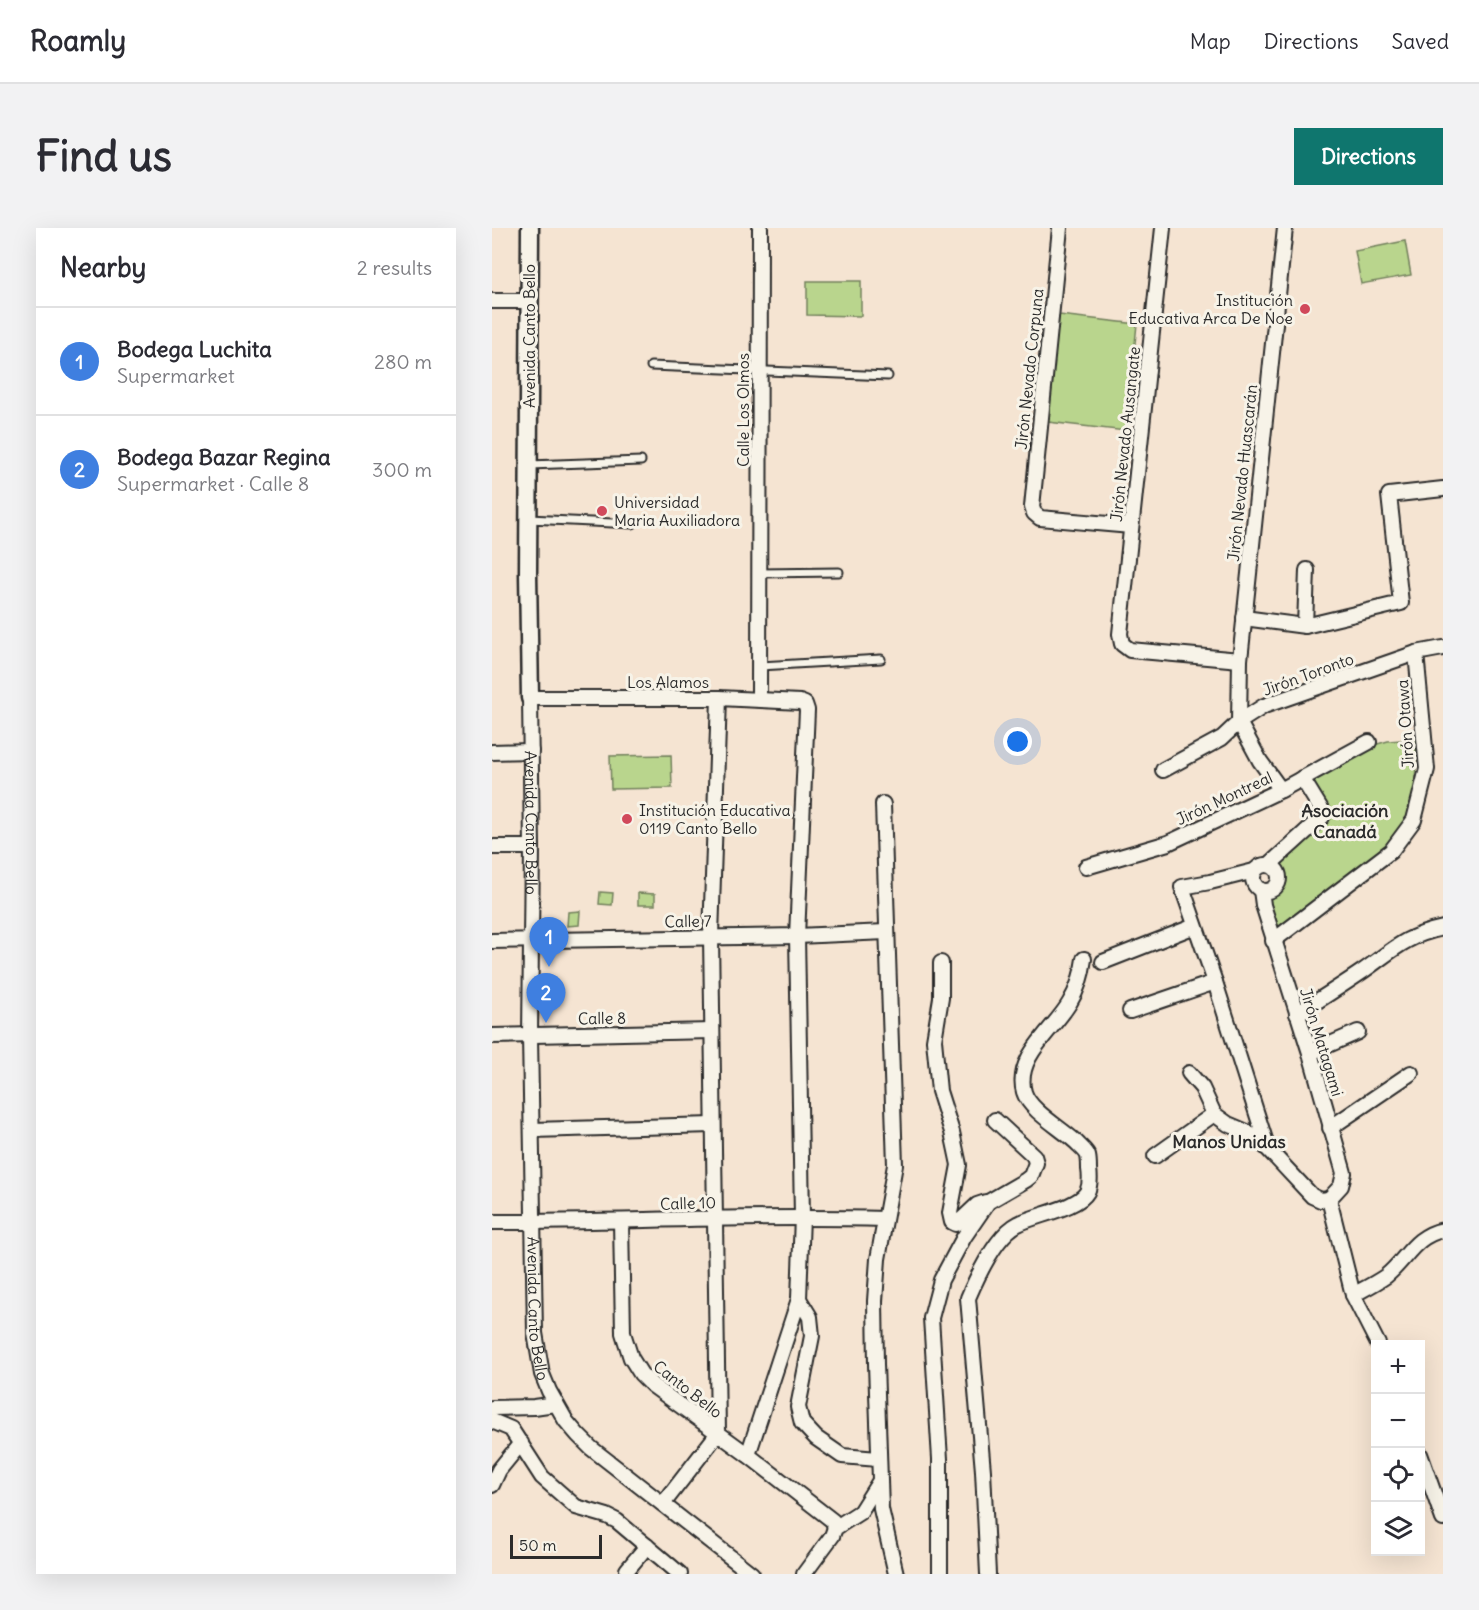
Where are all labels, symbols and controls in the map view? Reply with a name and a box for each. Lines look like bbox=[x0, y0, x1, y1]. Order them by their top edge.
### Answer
text: Roamly bbox=[30, 23, 126, 59]
text: Map bbox=[1190, 28, 1231, 55]
text: Directions bbox=[1264, 28, 1358, 55]
text: Saved bbox=[1391, 28, 1449, 55]
button: Directions bbox=[1294, 128, 1443, 185]
text: Find us bbox=[36, 130, 172, 182]
text: Nearby bbox=[60, 251, 146, 284]
text: 2 results bbox=[357, 255, 432, 280]
street label: Avenida Canto Bello bbox=[519, 264, 539, 408]
street label: Jirón Nevado Corpuna bbox=[1011, 288, 1047, 450]
place label: Institución Educativa Arca De Noe bbox=[1128, 290, 1293, 328]
marker: Institución Educativa Arca De Noe bbox=[1298, 302, 1312, 316]
text: Bodega Luchita bbox=[117, 335, 272, 363]
street label: Jirón Nevado Ausangate bbox=[1106, 345, 1144, 523]
text: 1 bbox=[76, 349, 83, 374]
text: 280 m bbox=[374, 349, 432, 374]
street label: Calle Los Olmos bbox=[733, 353, 753, 467]
text: Supermarket bbox=[117, 363, 235, 388]
street label: Jirón Nevado Huascarán bbox=[1223, 383, 1261, 563]
text: Bodega Bazar Regina bbox=[117, 443, 331, 471]
text: 2 bbox=[74, 457, 85, 482]
text: 300 m bbox=[372, 457, 432, 482]
text: Supermarket · Calle 8 bbox=[117, 471, 309, 496]
place label: Universidad Maria Auxiliadora bbox=[614, 492, 740, 530]
marker: Universidad Maria Auxiliadora bbox=[595, 504, 609, 518]
street label: Jirón Toronto bbox=[1260, 648, 1356, 700]
street label: Los Alamos bbox=[627, 672, 709, 692]
street label: Jirón Otawa bbox=[1392, 679, 1418, 769]
your location bbox=[1003, 727, 1032, 756]
street label: Avenida Canto Bello bbox=[521, 751, 542, 895]
street label: Jirón Montreal bbox=[1173, 767, 1275, 829]
district label: Asociación Canadá bbox=[1302, 799, 1389, 843]
place label: Institución Educativa 0119 Canto Bello bbox=[639, 800, 791, 838]
marker: Institución Educativa 0119 Canto Bello bbox=[620, 812, 634, 826]
street label: Calle 7 bbox=[664, 911, 712, 931]
pin: 1 bbox=[530, 918, 568, 967]
pin: 2 bbox=[526, 974, 566, 1023]
street label: Jirón Matagami bbox=[1296, 985, 1348, 1099]
street label: Calle 8 bbox=[578, 1008, 626, 1028]
district label: Manos Unidas bbox=[1172, 1130, 1286, 1153]
street label: Calle 10 bbox=[660, 1192, 716, 1214]
street label: Avenida Canto Bello bbox=[523, 1237, 554, 1383]
map controls bbox=[1371, 1340, 1425, 1556]
button: + bbox=[1371, 1340, 1425, 1394]
street label: Canto Bello bbox=[649, 1356, 727, 1422]
button: − bbox=[1371, 1394, 1425, 1448]
button: locate bbox=[1371, 1448, 1425, 1502]
button: layers bbox=[1371, 1502, 1425, 1556]
scale bar bbox=[510, 1532, 602, 1560]
text: 50 m bbox=[519, 1535, 557, 1555]

